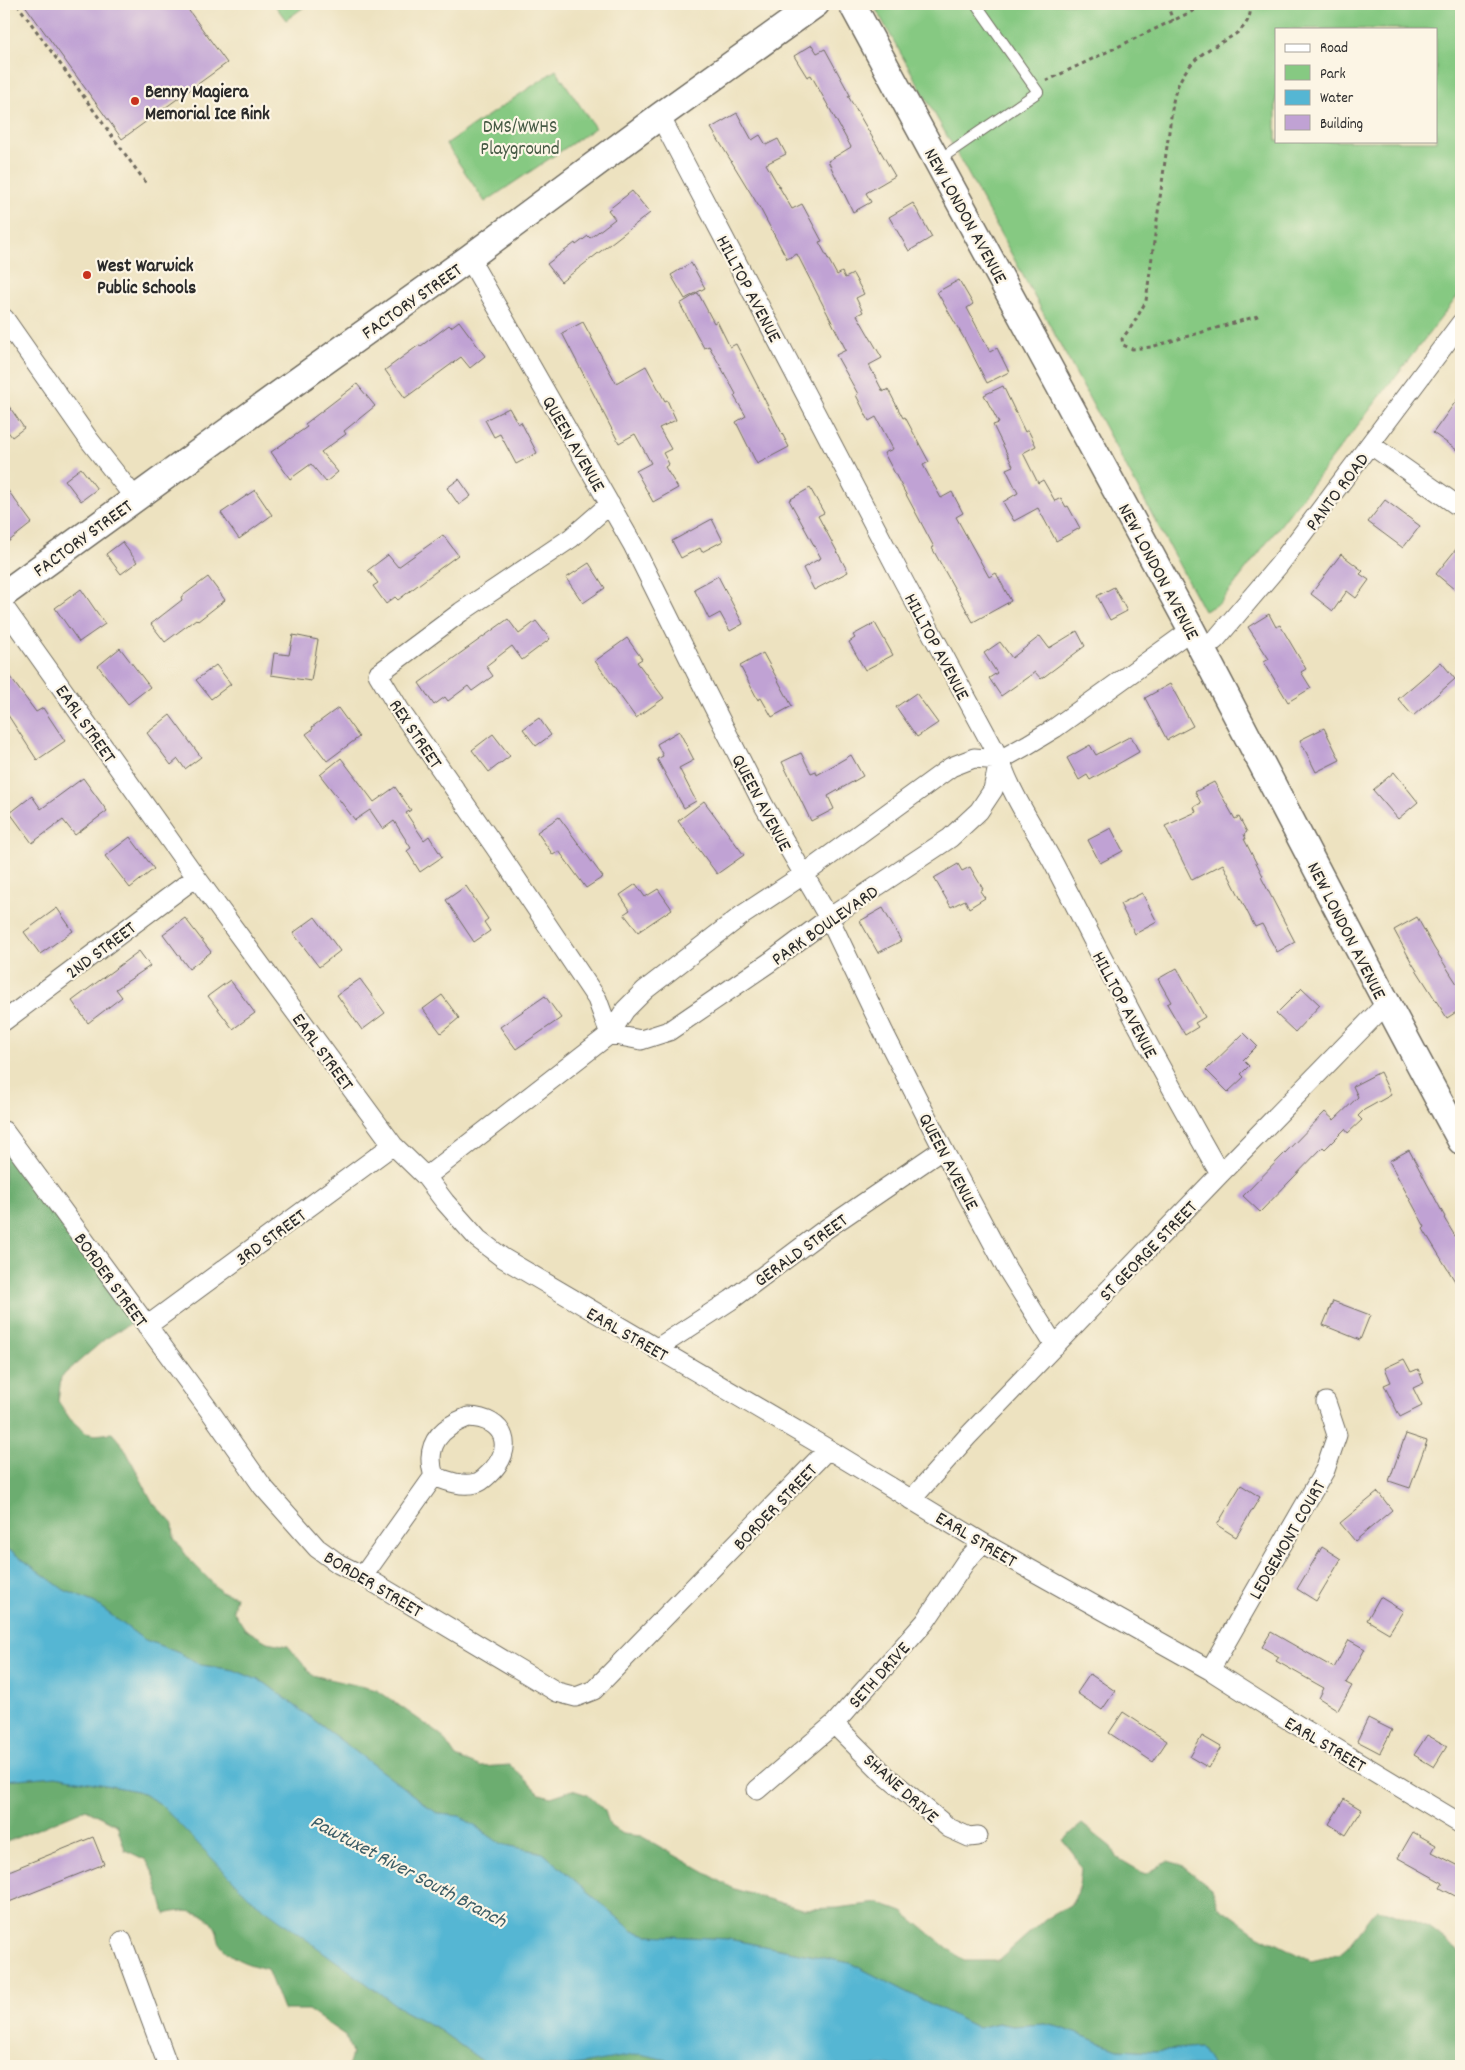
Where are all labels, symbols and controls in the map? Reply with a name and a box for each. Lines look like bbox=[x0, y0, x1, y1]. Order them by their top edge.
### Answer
legend bbox=[1275, 28, 1438, 142]
text: Road bbox=[1320, 38, 1348, 60]
text: Park bbox=[1320, 64, 1346, 86]
place label: Benny Magiera Memorial Ice Rink bbox=[145, 80, 270, 129]
text: Water bbox=[1320, 88, 1354, 110]
marker: Benny Magiera Memorial Ice Rink bbox=[129, 95, 141, 107]
text: Building bbox=[1320, 114, 1363, 136]
park label: DMS/WWHS Playground bbox=[480, 115, 560, 164]
street label: NEW LONDON AVENUE bbox=[916, 144, 1013, 290]
street label: HILLTOP AVENUE bbox=[707, 231, 787, 348]
place label: West Warwick Public Schools bbox=[97, 254, 196, 303]
street label: FACTORY STREET bbox=[357, 258, 469, 348]
marker: West Warwick Public Schools bbox=[81, 269, 93, 281]
street label: QUEEN AVENUE bbox=[534, 392, 610, 498]
street label: PANTO ROAD bbox=[1300, 448, 1377, 538]
street label: FACTORY STREET bbox=[29, 494, 140, 585]
street label: NEW LONDON AVENUE bbox=[1110, 500, 1204, 646]
street label: HILLTOP AVENUE bbox=[895, 589, 975, 706]
street label: EARL STREET bbox=[47, 680, 121, 770]
street label: REX STREET bbox=[381, 695, 448, 776]
street label: QUEEN AVENUE bbox=[723, 750, 797, 857]
street label: NEW LONDON AVENUE bbox=[1299, 858, 1391, 1005]
street label: PARK BOULEVARD bbox=[767, 880, 885, 974]
street label: 2ND STREET bbox=[61, 916, 143, 987]
street label: HILLTOP AVENUE bbox=[1083, 947, 1163, 1064]
street label: EARL STREET bbox=[284, 1009, 359, 1098]
street label: QUEEN AVENUE bbox=[910, 1109, 984, 1216]
street label: ST GEORGE STREET bbox=[1094, 1196, 1205, 1309]
street label: 3RD STREET bbox=[231, 1204, 313, 1274]
street label: GERALD STREET bbox=[750, 1208, 855, 1295]
street label: BORDER STREET bbox=[66, 1228, 153, 1334]
street label: EARL STREET bbox=[580, 1302, 673, 1371]
street label: BORDER STREET bbox=[728, 1459, 825, 1558]
street label: LEDGEMONT COURT bbox=[1244, 1476, 1334, 1606]
street label: EARL STREET bbox=[929, 1506, 1021, 1576]
street label: BORDER STREET bbox=[318, 1546, 427, 1626]
street label: SETH DRIVE bbox=[843, 1637, 918, 1716]
street label: EARL STREET bbox=[1278, 1711, 1370, 1781]
street label: SHANE DRIVE bbox=[856, 1748, 944, 1831]
water label: Pawtuxet River South Branch bbox=[305, 1809, 511, 1937]

